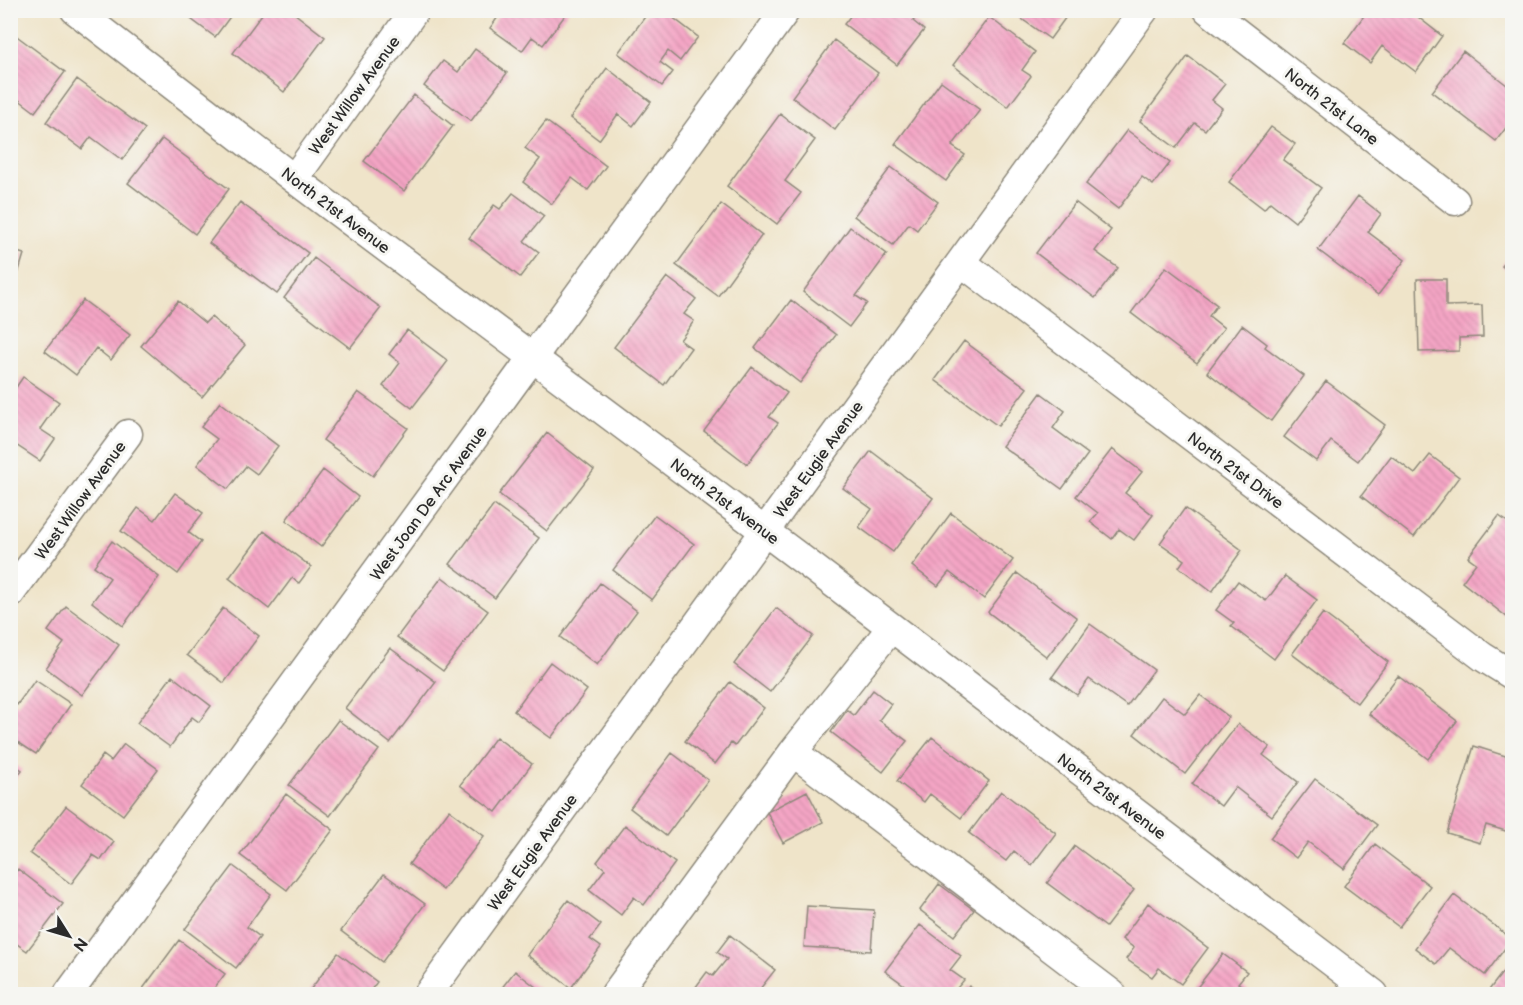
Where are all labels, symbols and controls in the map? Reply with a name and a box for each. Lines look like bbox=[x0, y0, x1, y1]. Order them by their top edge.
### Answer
street label: West Willow Avenue bbox=[306, 32, 405, 159]
street label: North 21st Lane bbox=[1280, 65, 1382, 150]
street label: North 21st Avenue bbox=[277, 164, 394, 259]
street label: West Eugie Avenue bbox=[770, 397, 868, 522]
street label: West Joan De Arc Avenue bbox=[367, 423, 492, 585]
street label: North 21st Drive bbox=[1183, 429, 1287, 514]
street label: West Willow Avenue bbox=[32, 437, 131, 564]
street label: North 21st Avenue bbox=[666, 455, 783, 550]
street label: North 21st Avenue bbox=[1053, 750, 1170, 845]
street label: West Eugie Avenue bbox=[484, 790, 582, 915]
north arrow bbox=[39, 906, 99, 966]
text: N bbox=[69, 934, 91, 955]

